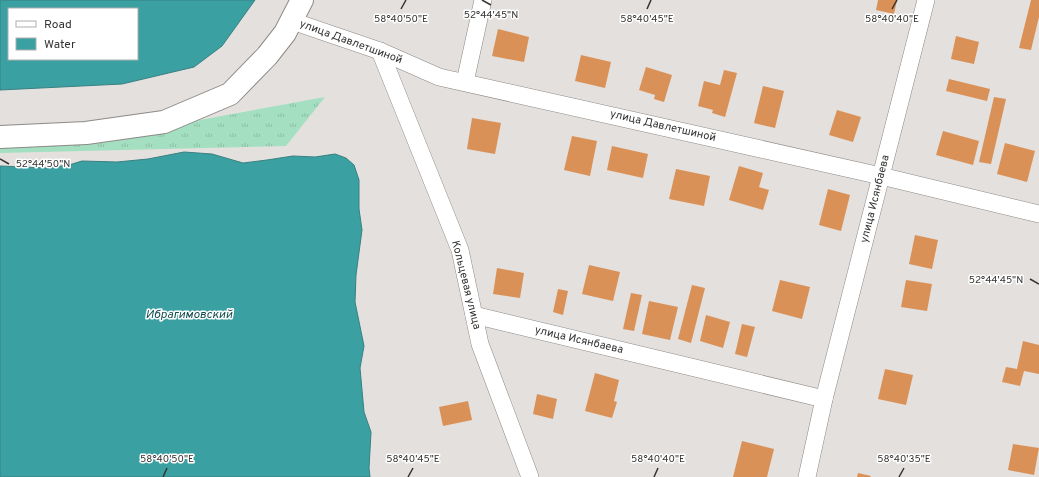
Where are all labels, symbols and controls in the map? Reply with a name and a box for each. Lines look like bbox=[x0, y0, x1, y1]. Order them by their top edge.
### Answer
legend bbox=[8, 8, 138, 60]
text: 52°44'45"N bbox=[464, 9, 518, 22]
text: 58°40'50"E bbox=[374, 13, 428, 26]
text: 58°40'45"E bbox=[620, 13, 674, 26]
text: 58°40'40"E bbox=[865, 13, 919, 26]
text: Road bbox=[44, 17, 72, 33]
street label: улица Давлетшиной bbox=[298, 17, 404, 67]
text: Water bbox=[44, 37, 76, 53]
street label: улица Давлетшиной bbox=[609, 107, 717, 145]
street label: улица Исянбаева bbox=[857, 153, 893, 245]
text: 52°44'50"N bbox=[16, 158, 70, 171]
street label: Кольцевая улица bbox=[448, 239, 484, 331]
text: 52°44'45"N bbox=[969, 274, 1023, 287]
water label: Ибрагимовский bbox=[146, 307, 234, 323]
street label: улица Исянбаева bbox=[533, 323, 625, 357]
text: 58°40'50"E bbox=[140, 453, 194, 466]
text: 58°40'45"E bbox=[386, 453, 440, 466]
text: 58°40'40"E bbox=[631, 453, 685, 466]
text: 58°40'35"E bbox=[877, 453, 931, 466]

